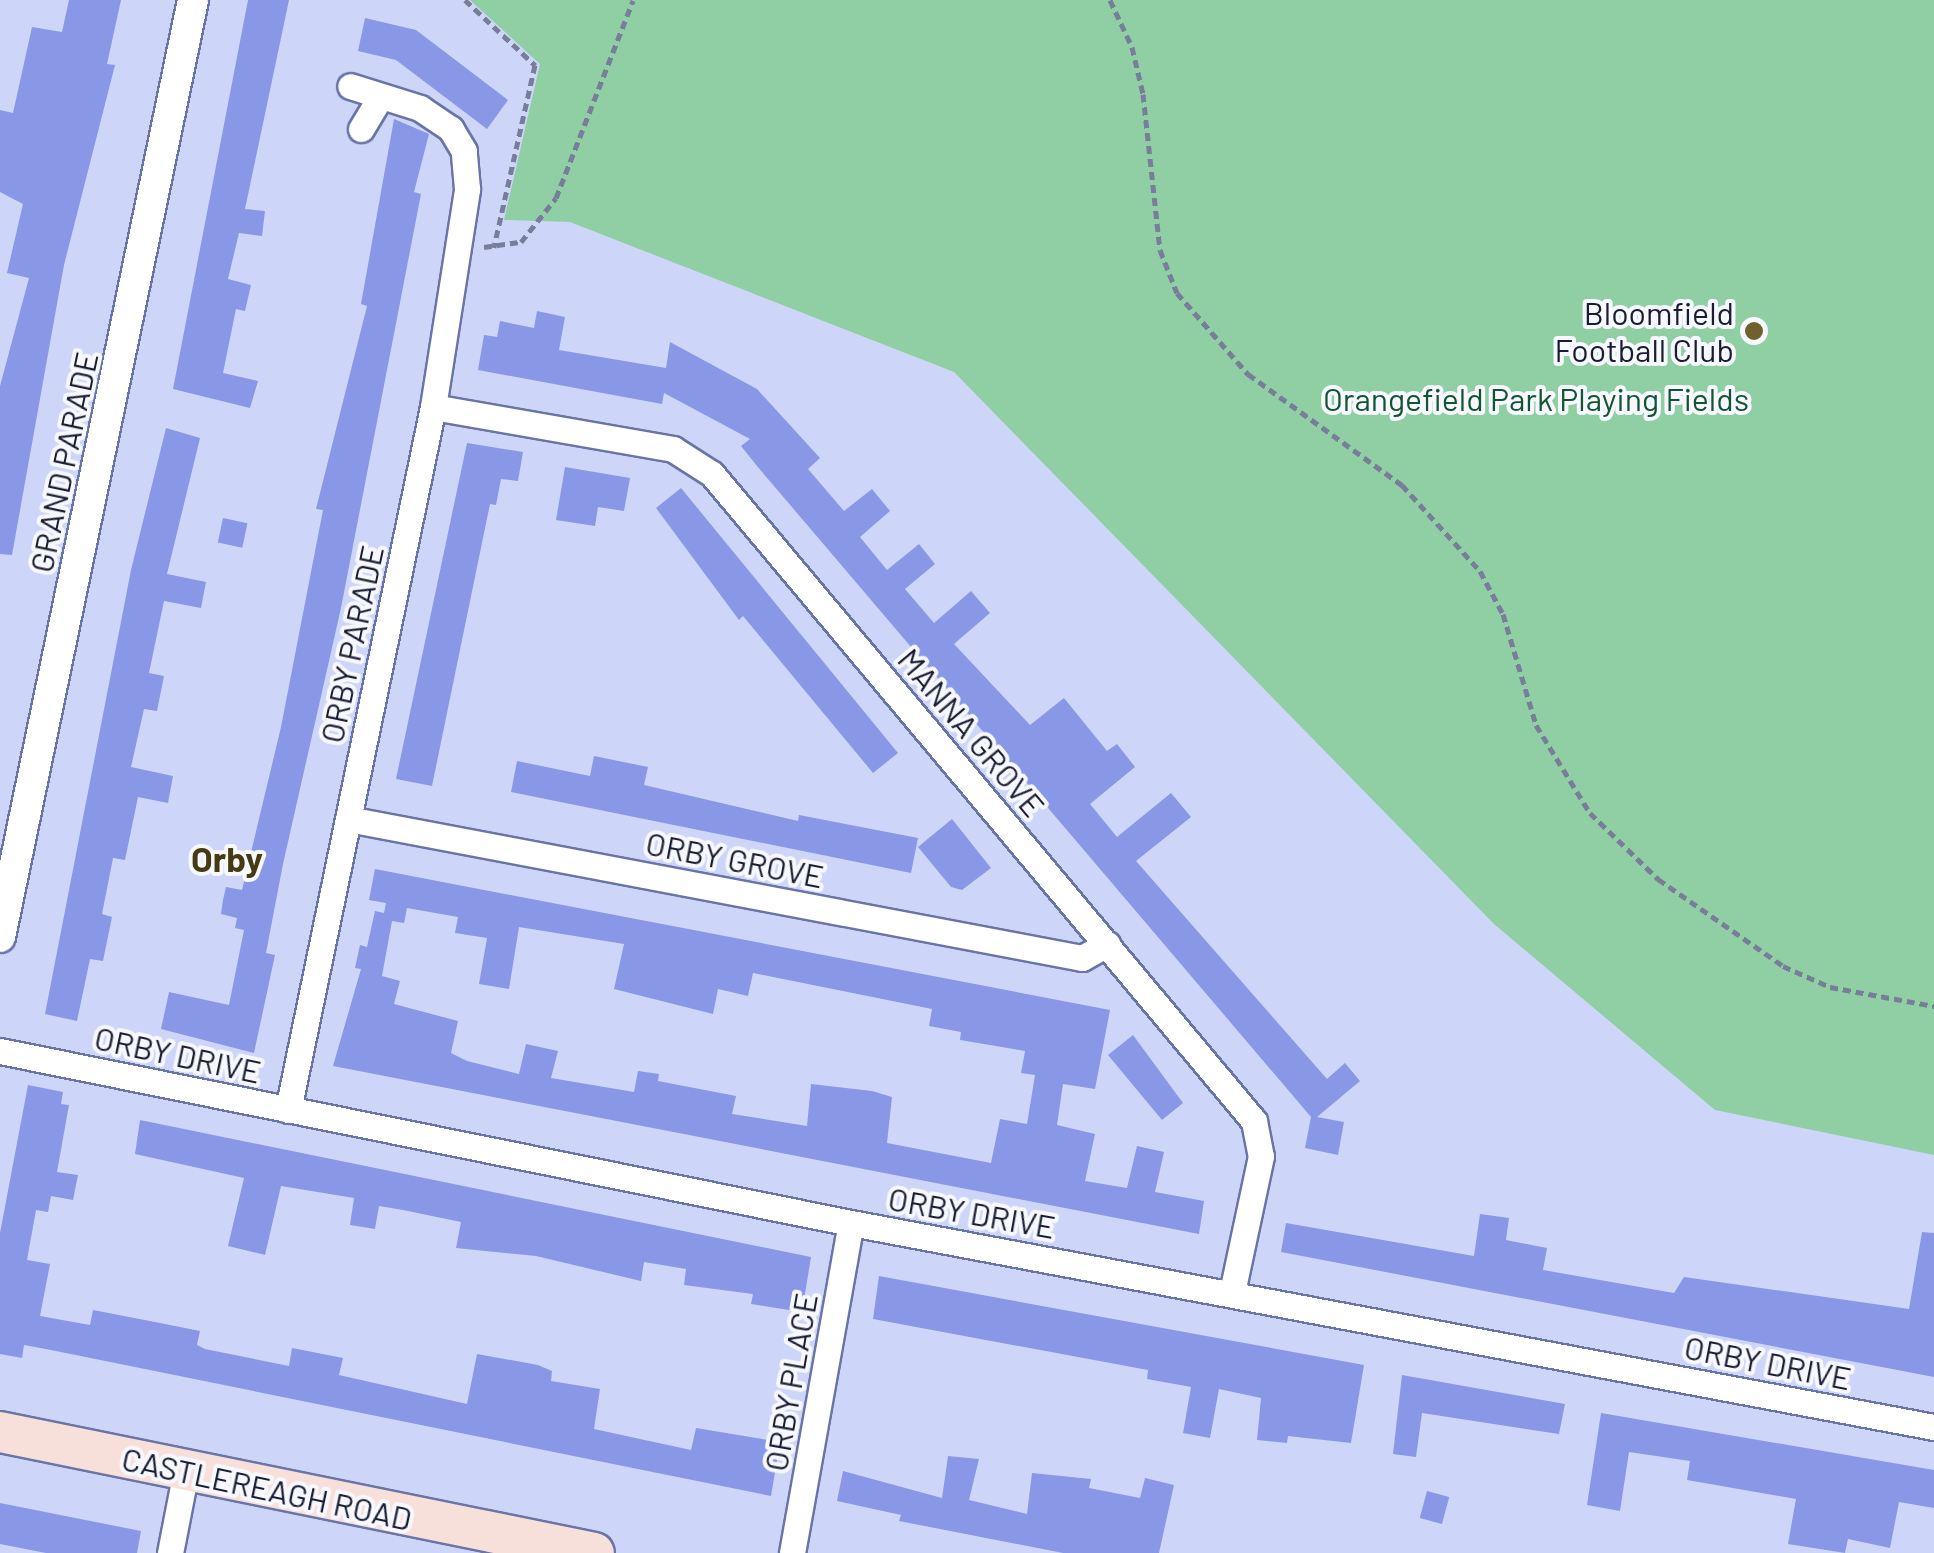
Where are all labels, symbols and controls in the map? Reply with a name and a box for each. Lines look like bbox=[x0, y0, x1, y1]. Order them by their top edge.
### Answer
place label: Bloomfield Football Club bbox=[1554, 294, 1734, 369]
marker: Bloomfield Football Club bbox=[1743, 320, 1765, 342]
street label: GRAND PARADE bbox=[21, 348, 105, 576]
park label: Orangefield Park Playing Fields bbox=[1323, 379, 1749, 417]
street label: ORBY PARADE bbox=[311, 542, 391, 746]
street label: MANNA GROVE bbox=[891, 640, 1053, 824]
street label: ORBY GROVE bbox=[643, 823, 827, 895]
district label: Orby bbox=[191, 837, 263, 879]
street label: ORBY DRIVE bbox=[91, 1018, 265, 1090]
street label: ORBY DRIVE bbox=[885, 1178, 1059, 1246]
street label: ORBY PLACE bbox=[755, 1290, 825, 1474]
street label: ORBY DRIVE bbox=[1681, 1327, 1855, 1397]
street label: CASTLEREAGH ROAD bbox=[119, 1439, 415, 1537]

